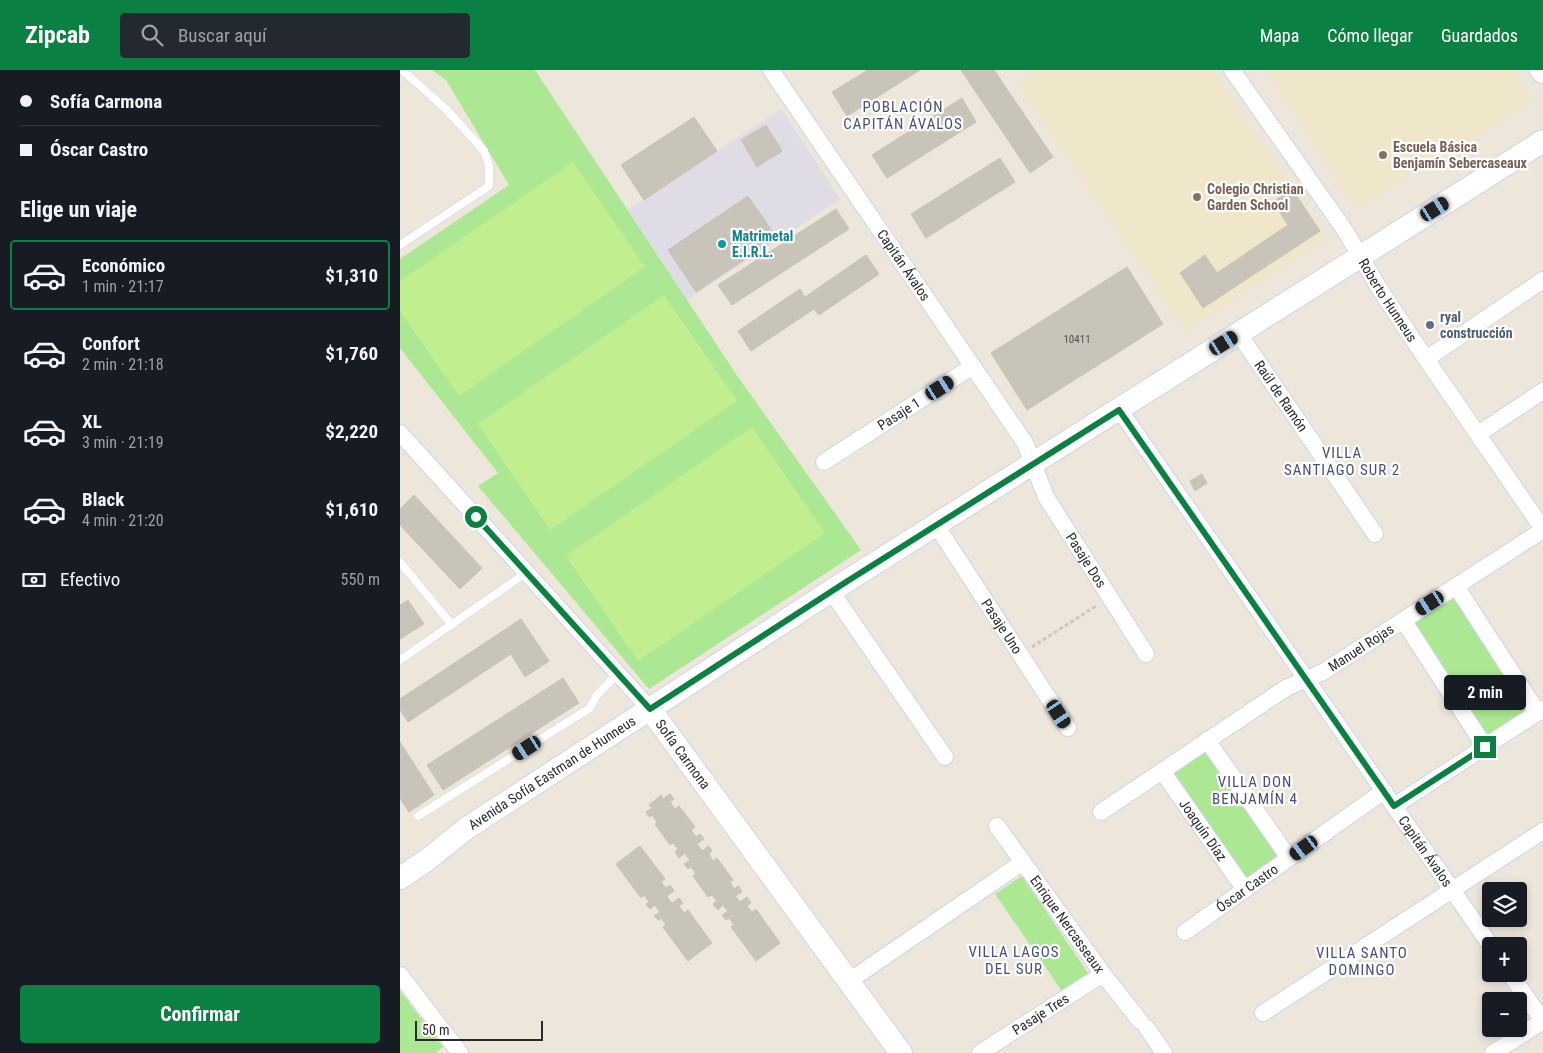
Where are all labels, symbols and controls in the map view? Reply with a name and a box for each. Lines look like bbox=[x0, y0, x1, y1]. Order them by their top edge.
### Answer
search box bbox=[120, 13, 470, 58]
text: Zipcab bbox=[25, 21, 90, 49]
icon: search bbox=[138, 21, 166, 49]
text: Buscar aquí bbox=[178, 24, 266, 47]
text: Mapa bbox=[1260, 25, 1299, 46]
text: Cómo llegar bbox=[1327, 25, 1413, 46]
text: Guardados bbox=[1441, 25, 1518, 46]
text: Sofía Carmona bbox=[50, 90, 162, 113]
district label: POBLACIÓN CAPITÁN ÁVALOS bbox=[843, 98, 963, 133]
text: Óscar Castro bbox=[50, 138, 148, 161]
place label: Escuela Básica Benjamín Sebercaseaux bbox=[1393, 139, 1528, 171]
marker: Escuela Básica Benjamín Sebercaseaux bbox=[1377, 149, 1389, 161]
place label: Colegio Christian Garden School bbox=[1207, 181, 1304, 213]
marker: Colegio Christian Garden School bbox=[1191, 191, 1203, 203]
car bbox=[1418, 195, 1451, 223]
text: Elige un viaje bbox=[20, 197, 137, 222]
street label: Capitán Ávalos bbox=[874, 226, 934, 304]
place label: Matrimetal E.I.R.L. bbox=[732, 228, 793, 260]
marker: Matrimetal E.I.R.L. bbox=[716, 238, 728, 250]
icon: car bbox=[22, 253, 67, 298]
text: Económico bbox=[82, 254, 165, 277]
street label: Roberto Hunneus bbox=[1355, 256, 1420, 345]
text: $1,310 bbox=[325, 264, 378, 287]
text: 1 min · 21:17 bbox=[82, 277, 164, 296]
place label: ryal construcción bbox=[1440, 309, 1513, 341]
marker: ryal construcción bbox=[1424, 319, 1436, 331]
car bbox=[1207, 329, 1240, 357]
icon: car bbox=[22, 331, 67, 376]
text: Confort bbox=[82, 332, 140, 355]
house number: 10411 bbox=[1063, 333, 1091, 346]
text: $1,760 bbox=[325, 342, 378, 365]
text: 2 min · 21:18 bbox=[82, 355, 164, 374]
street label: Raúl de Ramón bbox=[1251, 357, 1311, 435]
car bbox=[923, 374, 956, 402]
street label: Pasaje 1 bbox=[875, 394, 923, 433]
icon: car bbox=[22, 409, 67, 454]
text: XL bbox=[82, 410, 102, 433]
text: $2,220 bbox=[325, 420, 378, 443]
text: 3 min · 21:19 bbox=[82, 433, 164, 452]
district label: VILLA SANTIAGO SUR 2 bbox=[1284, 444, 1400, 479]
icon: car bbox=[22, 487, 67, 532]
text: Black bbox=[82, 488, 124, 511]
text: $1,610 bbox=[325, 498, 378, 521]
route start bbox=[465, 506, 487, 528]
text: 4 min · 21:20 bbox=[82, 511, 164, 530]
street label: Pasaje Dos bbox=[1063, 530, 1110, 590]
icon: cash bbox=[20, 566, 48, 594]
text: Efectivo bbox=[60, 568, 120, 591]
text: 550 m bbox=[341, 570, 380, 589]
car bbox=[1413, 589, 1446, 617]
street label: Pasaje Uno bbox=[978, 596, 1026, 657]
street label: Manuel Rojas bbox=[1325, 621, 1396, 675]
callout: 2 min bbox=[1444, 674, 1526, 710]
text: 2 min bbox=[1467, 683, 1503, 702]
car bbox=[1044, 697, 1073, 731]
street label: Avenida Sofía Eastman de Hunneus bbox=[465, 713, 638, 833]
street label: Sofía Carmona bbox=[652, 716, 714, 792]
car bbox=[510, 734, 543, 762]
route end bbox=[1474, 736, 1496, 758]
district label: VILLA DON BENJAMÍN 4 bbox=[1212, 773, 1298, 808]
street label: Joaquín Díaz bbox=[1176, 796, 1230, 864]
street label: Capitán Ávalos bbox=[1395, 813, 1455, 890]
car bbox=[1287, 833, 1320, 863]
street label: Óscar Castro bbox=[1212, 861, 1281, 915]
street label: Enrique Nercasseaux bbox=[1027, 872, 1108, 976]
map controls bbox=[1482, 882, 1527, 1037]
button: layers bbox=[1482, 882, 1527, 927]
button: + bbox=[1482, 937, 1527, 982]
district label: VILLA LAGOS DEL SUR bbox=[968, 943, 1060, 978]
district label: VILLA SANTO DOMINGO bbox=[1316, 944, 1408, 979]
button: Confirmar bbox=[20, 985, 380, 1043]
street label: Pasaje Tres bbox=[1009, 990, 1072, 1038]
button: − bbox=[1482, 992, 1527, 1037]
scale bar bbox=[415, 1018, 542, 1041]
text: 50 m bbox=[422, 1022, 450, 1038]

